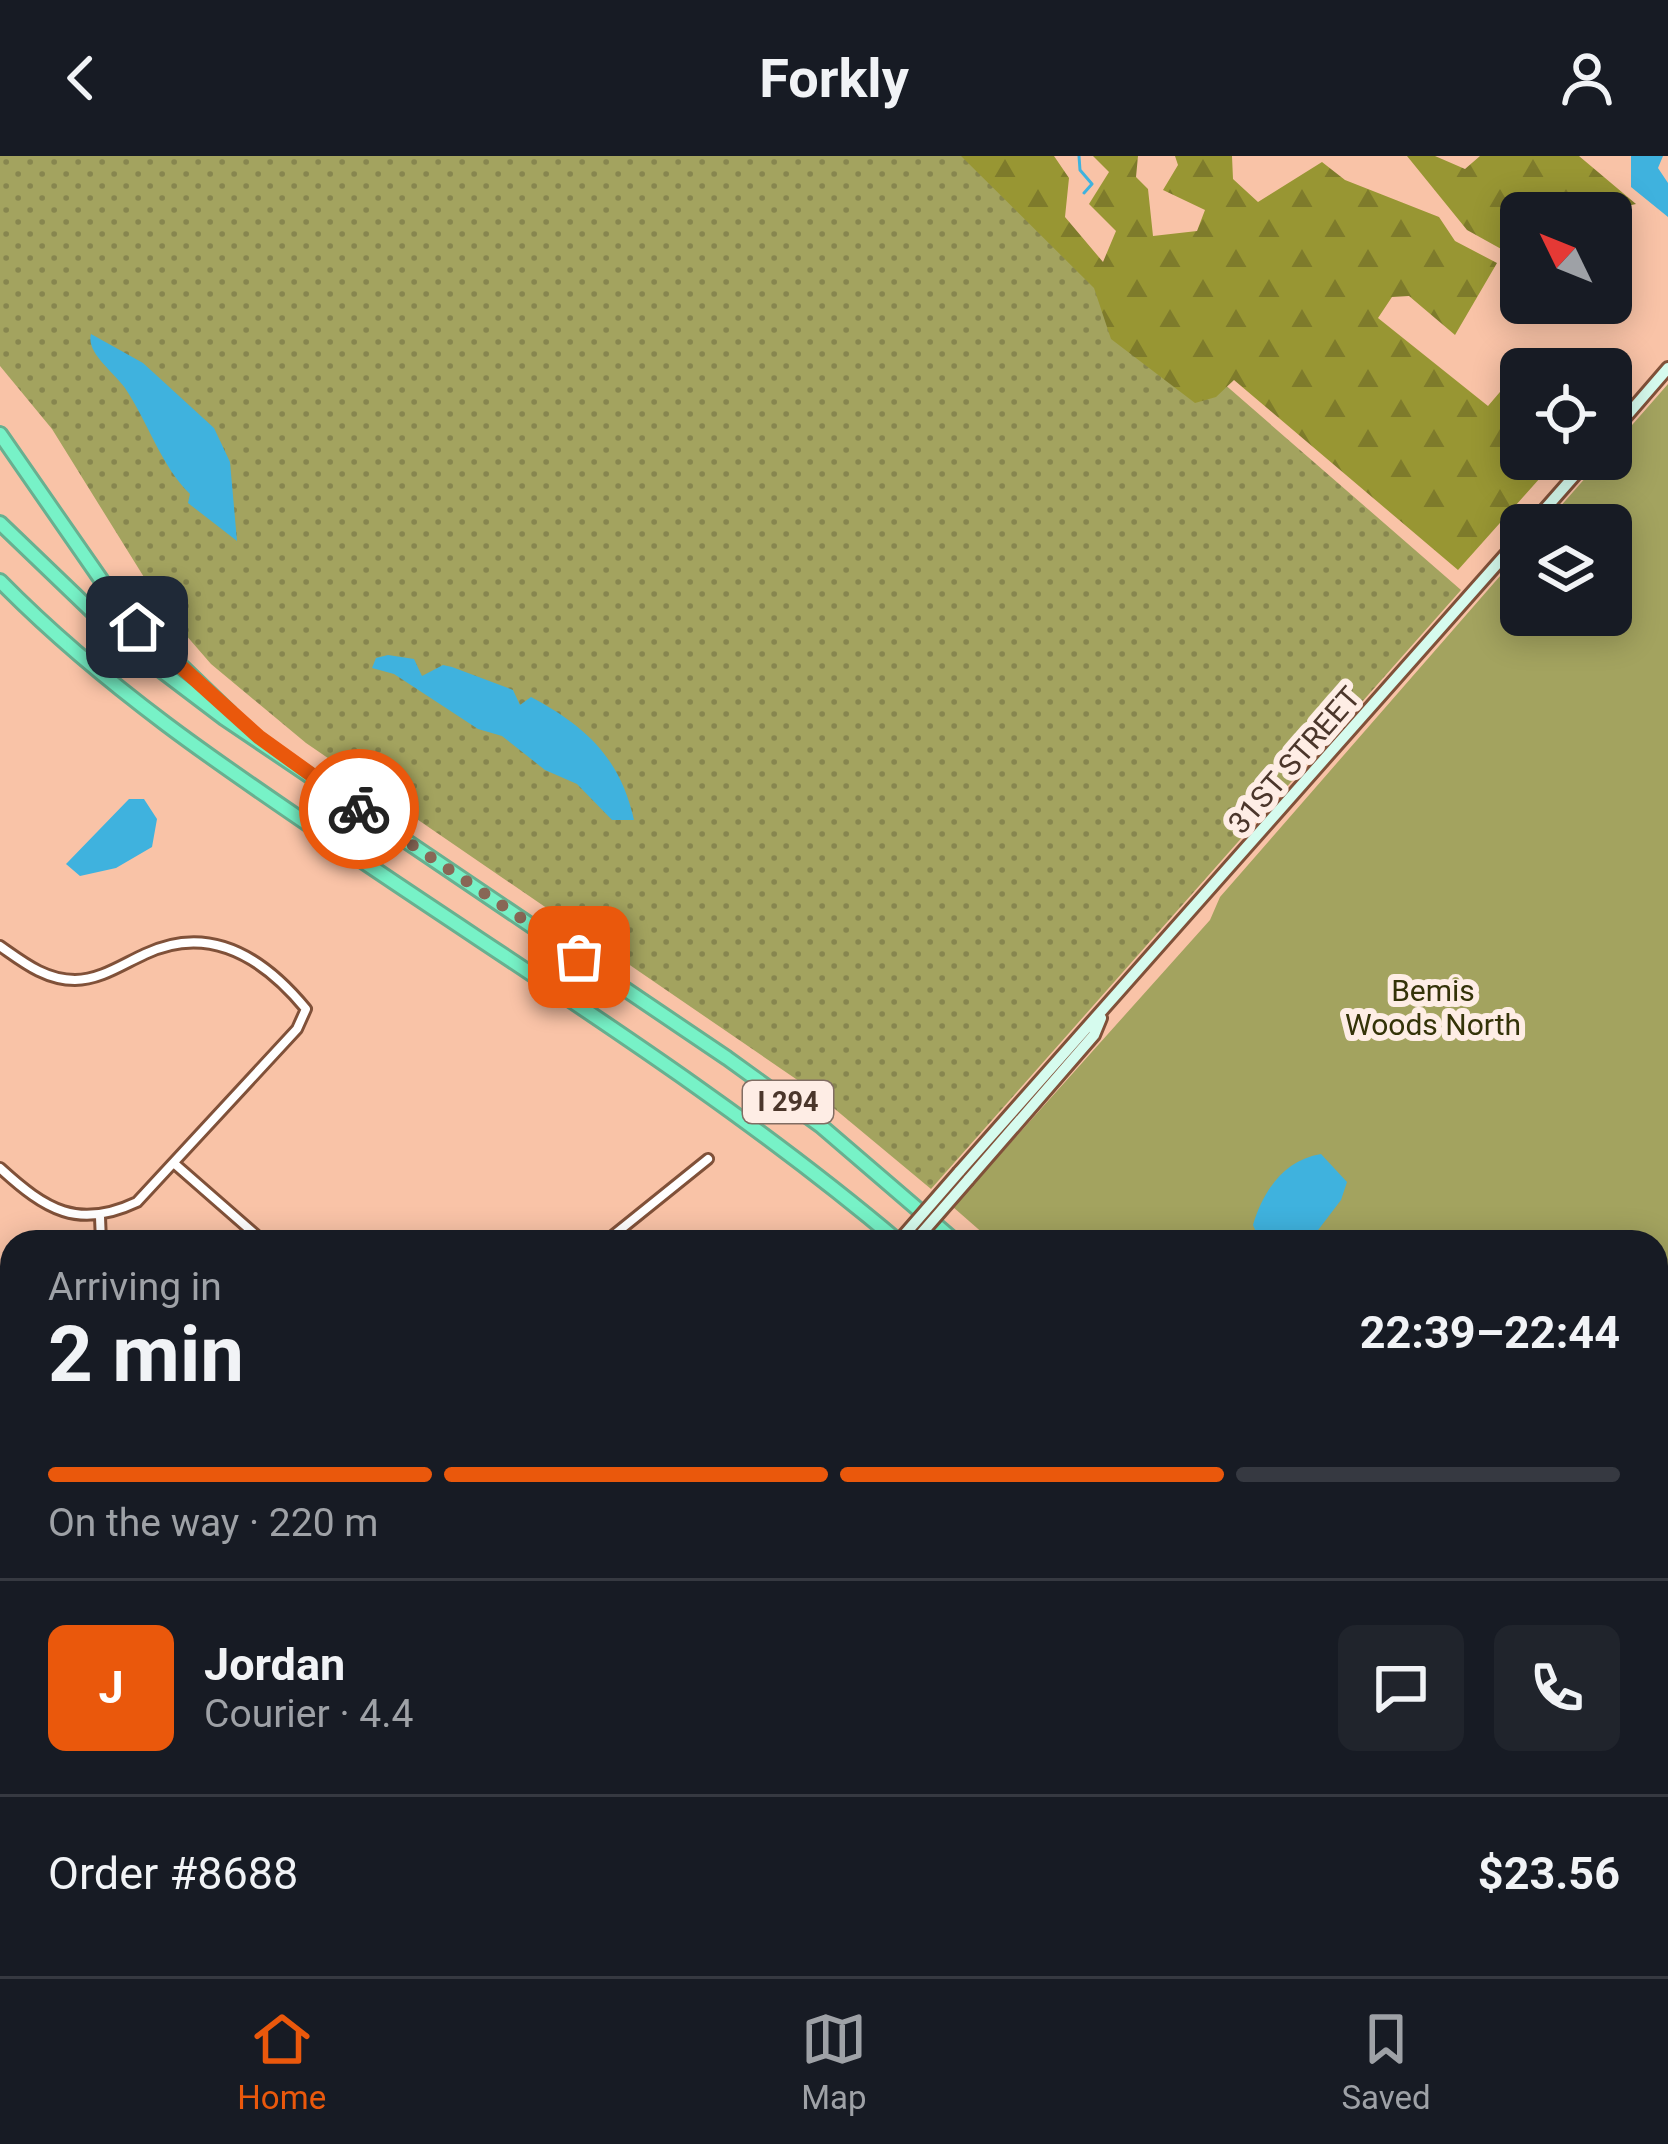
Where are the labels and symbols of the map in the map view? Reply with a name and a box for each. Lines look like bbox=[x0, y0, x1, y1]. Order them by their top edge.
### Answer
north arrow bbox=[1500, 192, 1632, 324]
pin bbox=[86, 576, 188, 678]
street label: 31ST STREET bbox=[1221, 679, 1367, 840]
courier bbox=[299, 749, 419, 869]
pin bbox=[528, 906, 630, 1008]
park label: Bemis Woods North bbox=[1345, 973, 1521, 1042]
road number: I 294 bbox=[743, 1081, 833, 1123]

